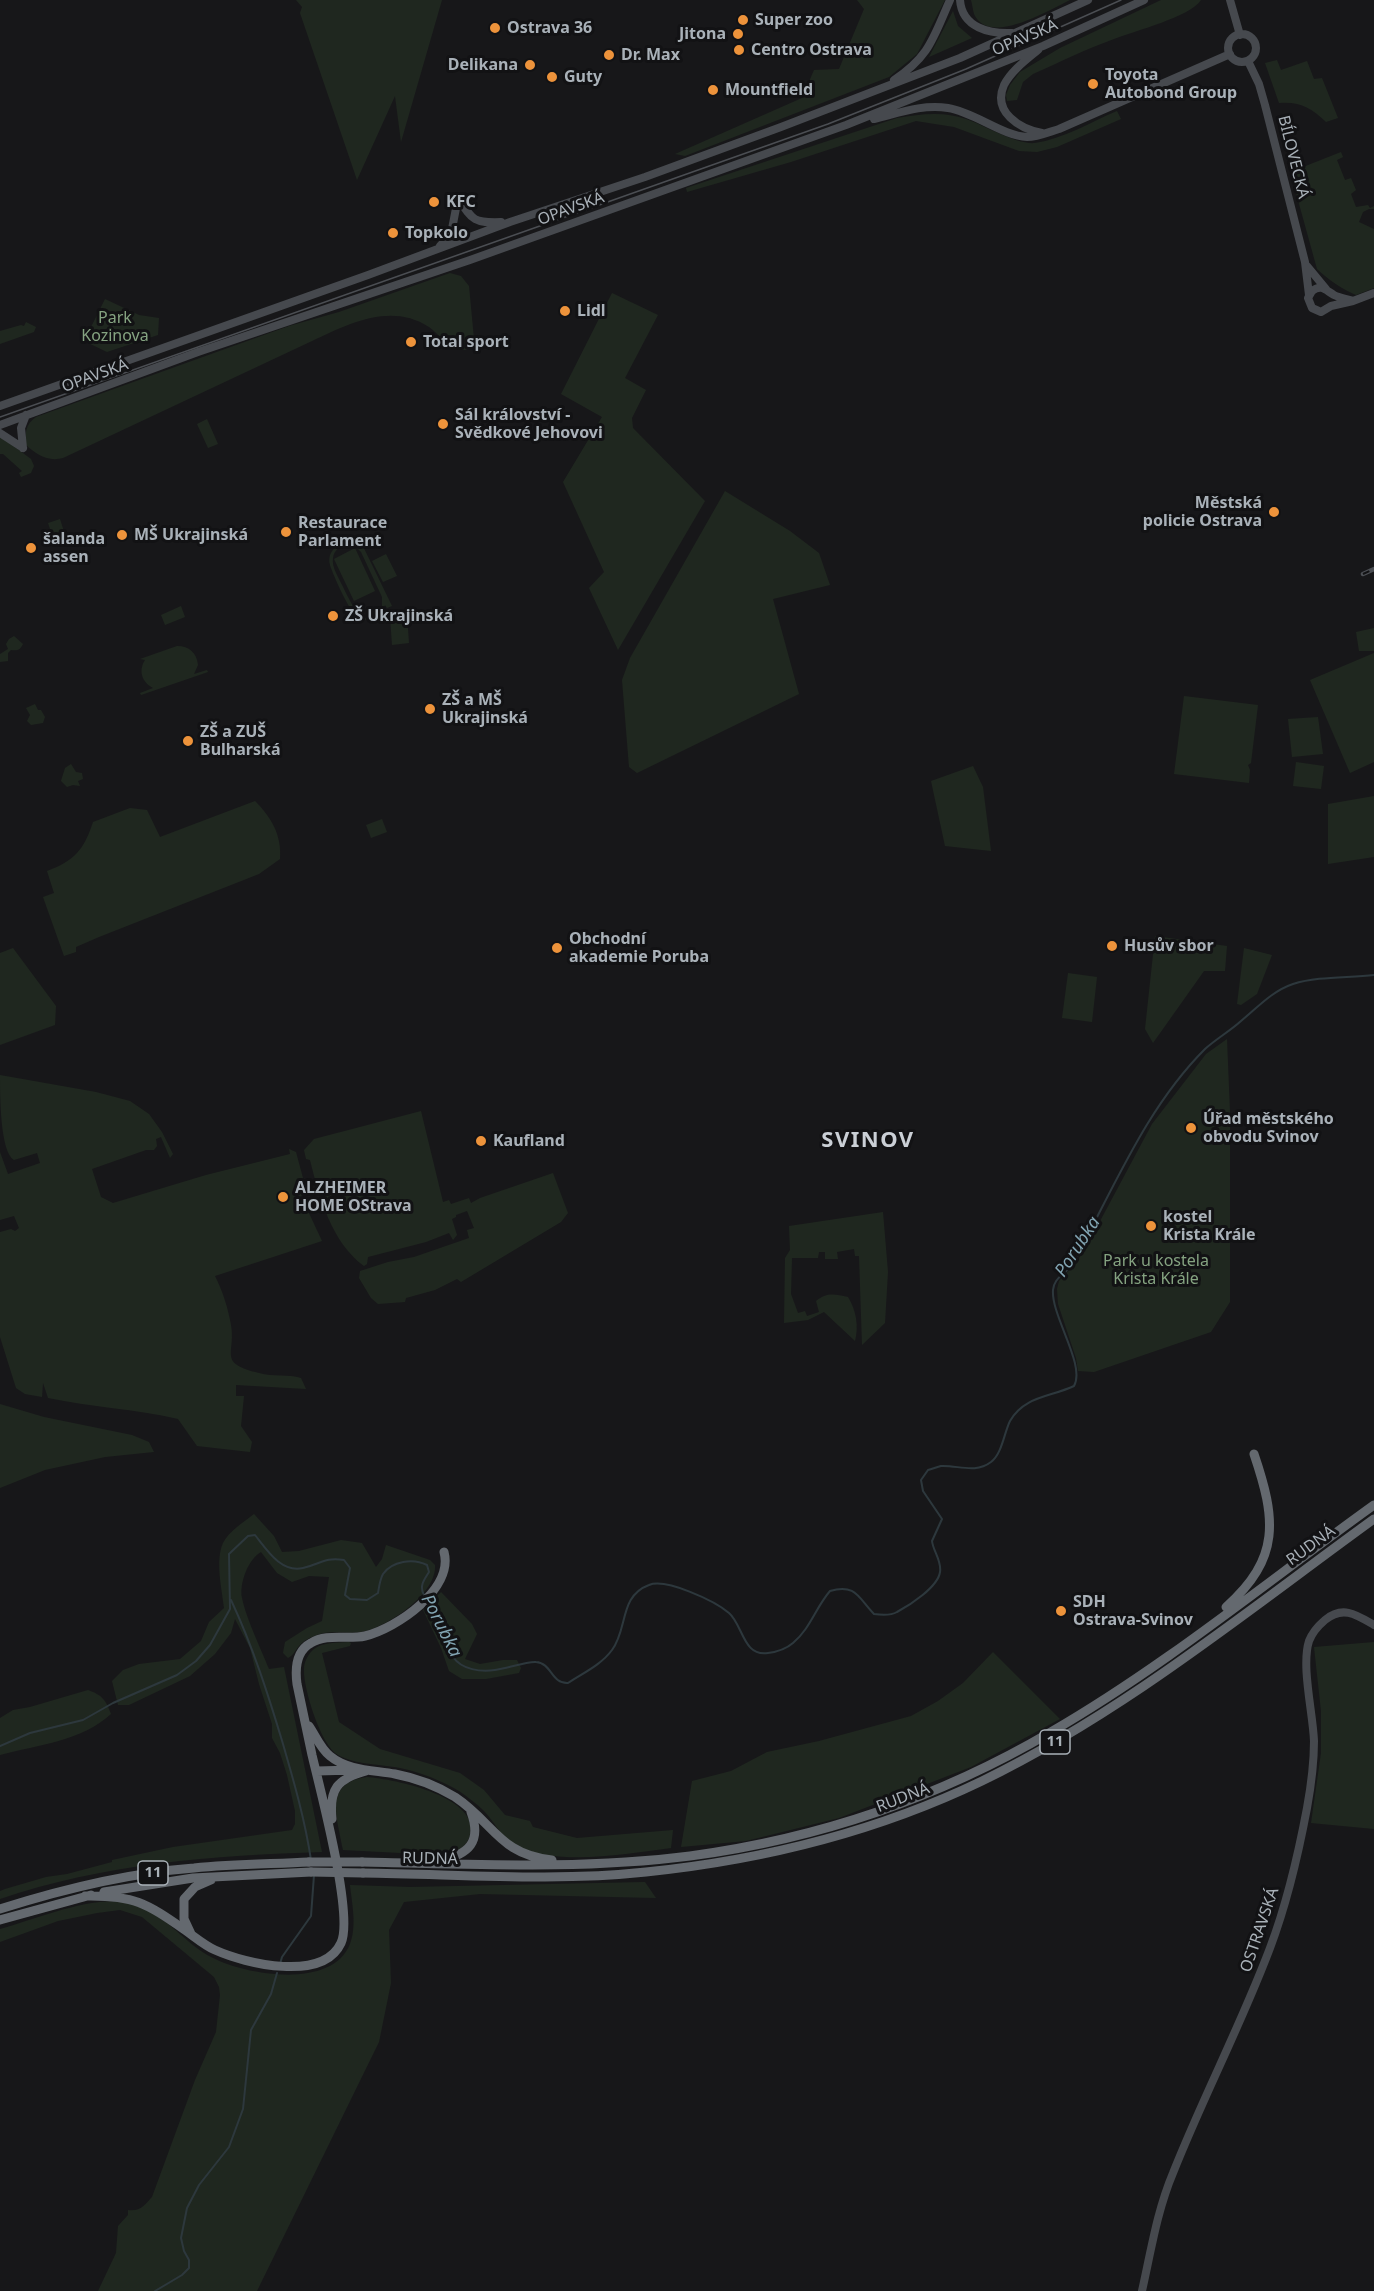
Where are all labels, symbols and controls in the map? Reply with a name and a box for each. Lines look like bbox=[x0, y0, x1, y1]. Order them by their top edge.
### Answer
place label: Super zoo bbox=[755, 10, 833, 30]
marker: Super zoo bbox=[736, 13, 750, 27]
street label: OPAVSKÁ bbox=[989, 16, 1061, 60]
place label: Ostrava 36 bbox=[507, 18, 592, 38]
marker: Ostrava 36 bbox=[488, 21, 502, 35]
place label: Jitona bbox=[679, 24, 726, 44]
marker: Jitona bbox=[731, 27, 745, 41]
place label: Centro Ostrava bbox=[751, 40, 872, 60]
marker: Centro Ostrava bbox=[732, 43, 746, 57]
place label: Dr. Max bbox=[621, 45, 680, 65]
marker: Dr. Max bbox=[602, 48, 616, 62]
place label: Delikana bbox=[448, 55, 518, 75]
marker: Delikana bbox=[523, 58, 537, 72]
place label: Toyota Autobond Group bbox=[1105, 65, 1237, 103]
place label: Guty bbox=[564, 67, 602, 87]
marker: Guty bbox=[545, 70, 559, 84]
marker: Toyota Autobond Group bbox=[1086, 77, 1100, 91]
place label: Mountfield bbox=[725, 80, 813, 100]
marker: Mountfield bbox=[706, 83, 720, 97]
street label: BÍLOVECKÁ bbox=[1273, 113, 1313, 201]
street label: OPAVSKÁ bbox=[535, 188, 607, 230]
place label: KFC bbox=[446, 192, 476, 212]
marker: KFC bbox=[427, 195, 441, 209]
place label: Topkolo bbox=[405, 223, 468, 243]
marker: Topkolo bbox=[386, 226, 400, 240]
place label: Lidl bbox=[577, 301, 606, 321]
marker: Lidl bbox=[558, 304, 572, 318]
park label: Park Kozinova bbox=[81, 308, 149, 346]
place label: Total sport bbox=[423, 332, 509, 352]
marker: Total sport bbox=[404, 335, 418, 349]
street label: OPAVSKÁ bbox=[59, 355, 131, 397]
place label: Sál království - Svědkové Jehovovi bbox=[455, 405, 603, 443]
marker: Sál království - Svědkové Jehovovi bbox=[436, 417, 450, 431]
place label: Městská policie Ostrava bbox=[1143, 493, 1262, 531]
marker: Městská policie Ostrava bbox=[1267, 505, 1281, 519]
place label: Restaurace Parlament bbox=[298, 513, 387, 551]
place label: MŠ Ukrajinská bbox=[134, 525, 248, 545]
marker: Restaurace Parlament bbox=[279, 525, 293, 539]
marker: MŠ Ukrajinská bbox=[115, 528, 129, 542]
place label: šalanda assen bbox=[43, 529, 105, 567]
marker: šalanda assen bbox=[24, 541, 38, 555]
place label: ZŠ Ukrajinská bbox=[345, 606, 453, 626]
marker: ZŠ Ukrajinská bbox=[326, 609, 340, 623]
place label: ZŠ a MŠ Ukrajinská bbox=[442, 690, 528, 728]
marker: ZŠ a MŠ Ukrajinská bbox=[423, 702, 437, 716]
place label: ZŠ a ZUŠ Bulharská bbox=[200, 722, 280, 760]
marker: ZŠ a ZUŠ Bulharská bbox=[181, 734, 195, 748]
place label: Obchodní akademie Poruba bbox=[569, 929, 709, 967]
place label: Husův sbor bbox=[1124, 936, 1214, 956]
marker: Husův sbor bbox=[1105, 939, 1119, 953]
marker: Obchodní akademie Poruba bbox=[550, 941, 564, 955]
place label: Úřad městského obvodu Svinov bbox=[1203, 1109, 1334, 1147]
marker: Úřad městského obvodu Svinov bbox=[1184, 1121, 1198, 1135]
district label: SVINOV bbox=[821, 1128, 915, 1154]
place label: Kaufland bbox=[493, 1131, 565, 1151]
marker: Kaufland bbox=[474, 1134, 488, 1148]
place label: ALZHEIMER HOME OStrava bbox=[295, 1178, 412, 1216]
marker: ALZHEIMER HOME OStrava bbox=[276, 1190, 290, 1204]
place label: kostel Krista Krále bbox=[1163, 1207, 1256, 1245]
water label: Porubka bbox=[1051, 1213, 1105, 1281]
marker: kostel Krista Krále bbox=[1144, 1219, 1158, 1233]
park label: Park u kostela Krista Krále bbox=[1103, 1251, 1209, 1289]
street label: RUDNÁ bbox=[1283, 1522, 1339, 1570]
water label: Porubka bbox=[416, 1591, 466, 1661]
place label: SDH Ostrava-Svinov bbox=[1073, 1592, 1193, 1630]
marker: SDH Ostrava-Svinov bbox=[1054, 1604, 1068, 1618]
road number: 11 bbox=[1040, 1730, 1070, 1754]
street label: RUDNÁ bbox=[874, 1779, 932, 1817]
street label: RUDNÁ bbox=[402, 1849, 458, 1869]
road number: 11 bbox=[138, 1861, 168, 1885]
street label: OSTRAVSKÁ bbox=[1237, 1885, 1283, 1975]

